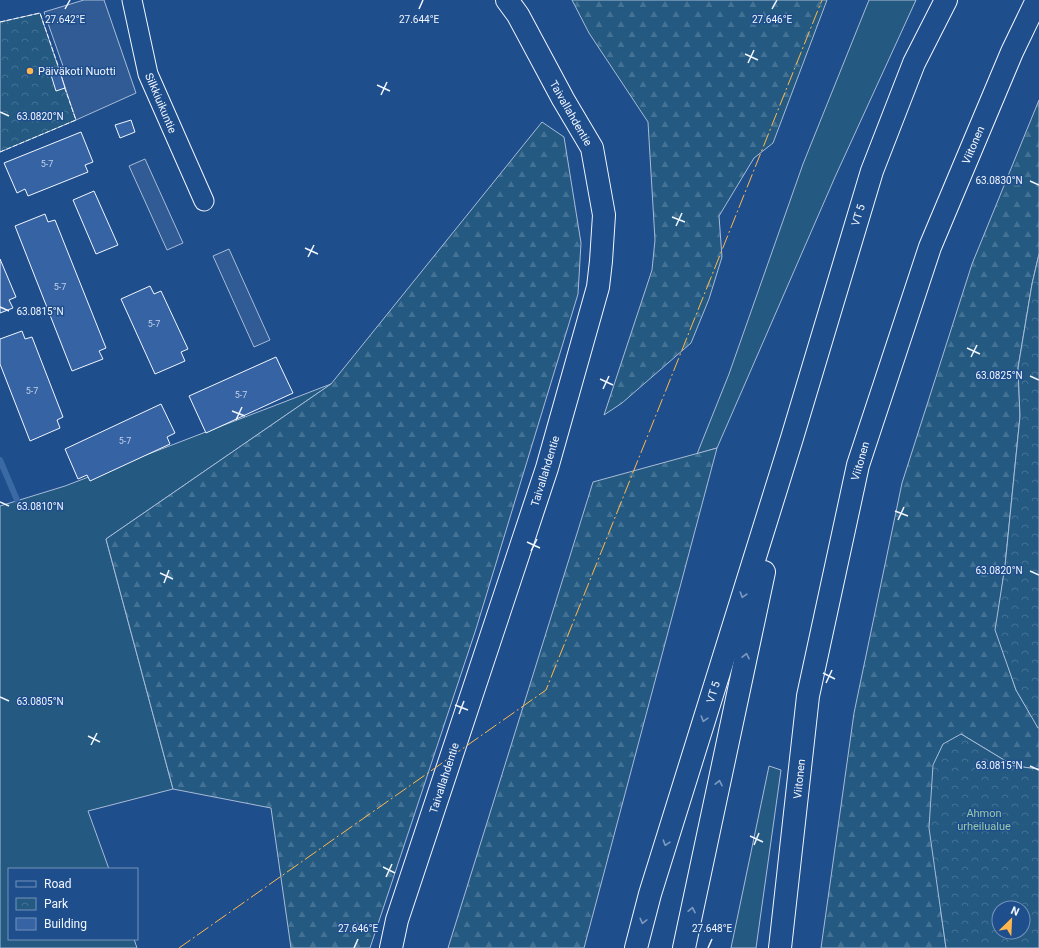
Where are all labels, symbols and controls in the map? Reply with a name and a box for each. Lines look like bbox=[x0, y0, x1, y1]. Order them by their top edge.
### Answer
text: 27.642°E bbox=[45, 14, 85, 25]
text: 27.644°E bbox=[399, 14, 439, 25]
text: 27.646°E bbox=[752, 14, 792, 25]
place label: Päiväkoti Nuotti bbox=[38, 65, 116, 78]
marker: Päiväkoti Nuotti bbox=[25, 66, 35, 76]
street label: Silkkiuikuntie bbox=[142, 71, 179, 135]
street label: Taivallahdentie bbox=[547, 78, 595, 148]
text: 63.0820°N bbox=[16, 111, 64, 122]
street label: Viitonen bbox=[960, 124, 987, 166]
house number: 5-7 bbox=[41, 159, 53, 169]
text: 63.0830°N bbox=[975, 175, 1023, 186]
street label: VT 5 bbox=[849, 203, 868, 228]
house number: 5-7 bbox=[54, 282, 66, 292]
text: 63.0815°N bbox=[16, 306, 64, 317]
house number: 5-7 bbox=[148, 319, 160, 329]
text: 63.0825°N bbox=[975, 370, 1023, 381]
house number: 5-7 bbox=[26, 386, 38, 396]
house number: 5-7 bbox=[235, 390, 247, 400]
street label: Taivallahdentie bbox=[529, 434, 562, 508]
house number: 5-7 bbox=[119, 436, 131, 446]
street label: Viitonen bbox=[849, 440, 872, 482]
text: 63.0810°N bbox=[16, 501, 64, 512]
text: 63.0820°N bbox=[975, 565, 1023, 576]
one-way arrow bbox=[739, 592, 748, 599]
one-way arrow bbox=[741, 652, 749, 659]
street label: VT 5 bbox=[704, 680, 723, 705]
text: 63.0805°N bbox=[16, 696, 64, 707]
one-way arrow bbox=[701, 716, 709, 723]
street label: Taivallahdentie bbox=[427, 741, 462, 815]
street label: Viitonen bbox=[791, 758, 808, 800]
text: 63.0815°N bbox=[975, 760, 1023, 771]
one-way arrow bbox=[714, 779, 722, 786]
park label: Ahmon urheilualue bbox=[957, 807, 1011, 833]
one-way arrow bbox=[662, 840, 671, 847]
legend bbox=[8, 868, 138, 940]
text: Road bbox=[44, 877, 72, 891]
text: Park bbox=[44, 897, 69, 911]
north arrow bbox=[991, 900, 1031, 940]
text: N bbox=[1009, 904, 1021, 919]
one-way arrow bbox=[687, 907, 695, 913]
text: Building bbox=[44, 917, 87, 931]
one-way arrow bbox=[639, 917, 648, 924]
text: 27.646°E bbox=[338, 923, 378, 934]
text: 27.648°E bbox=[692, 923, 732, 934]

